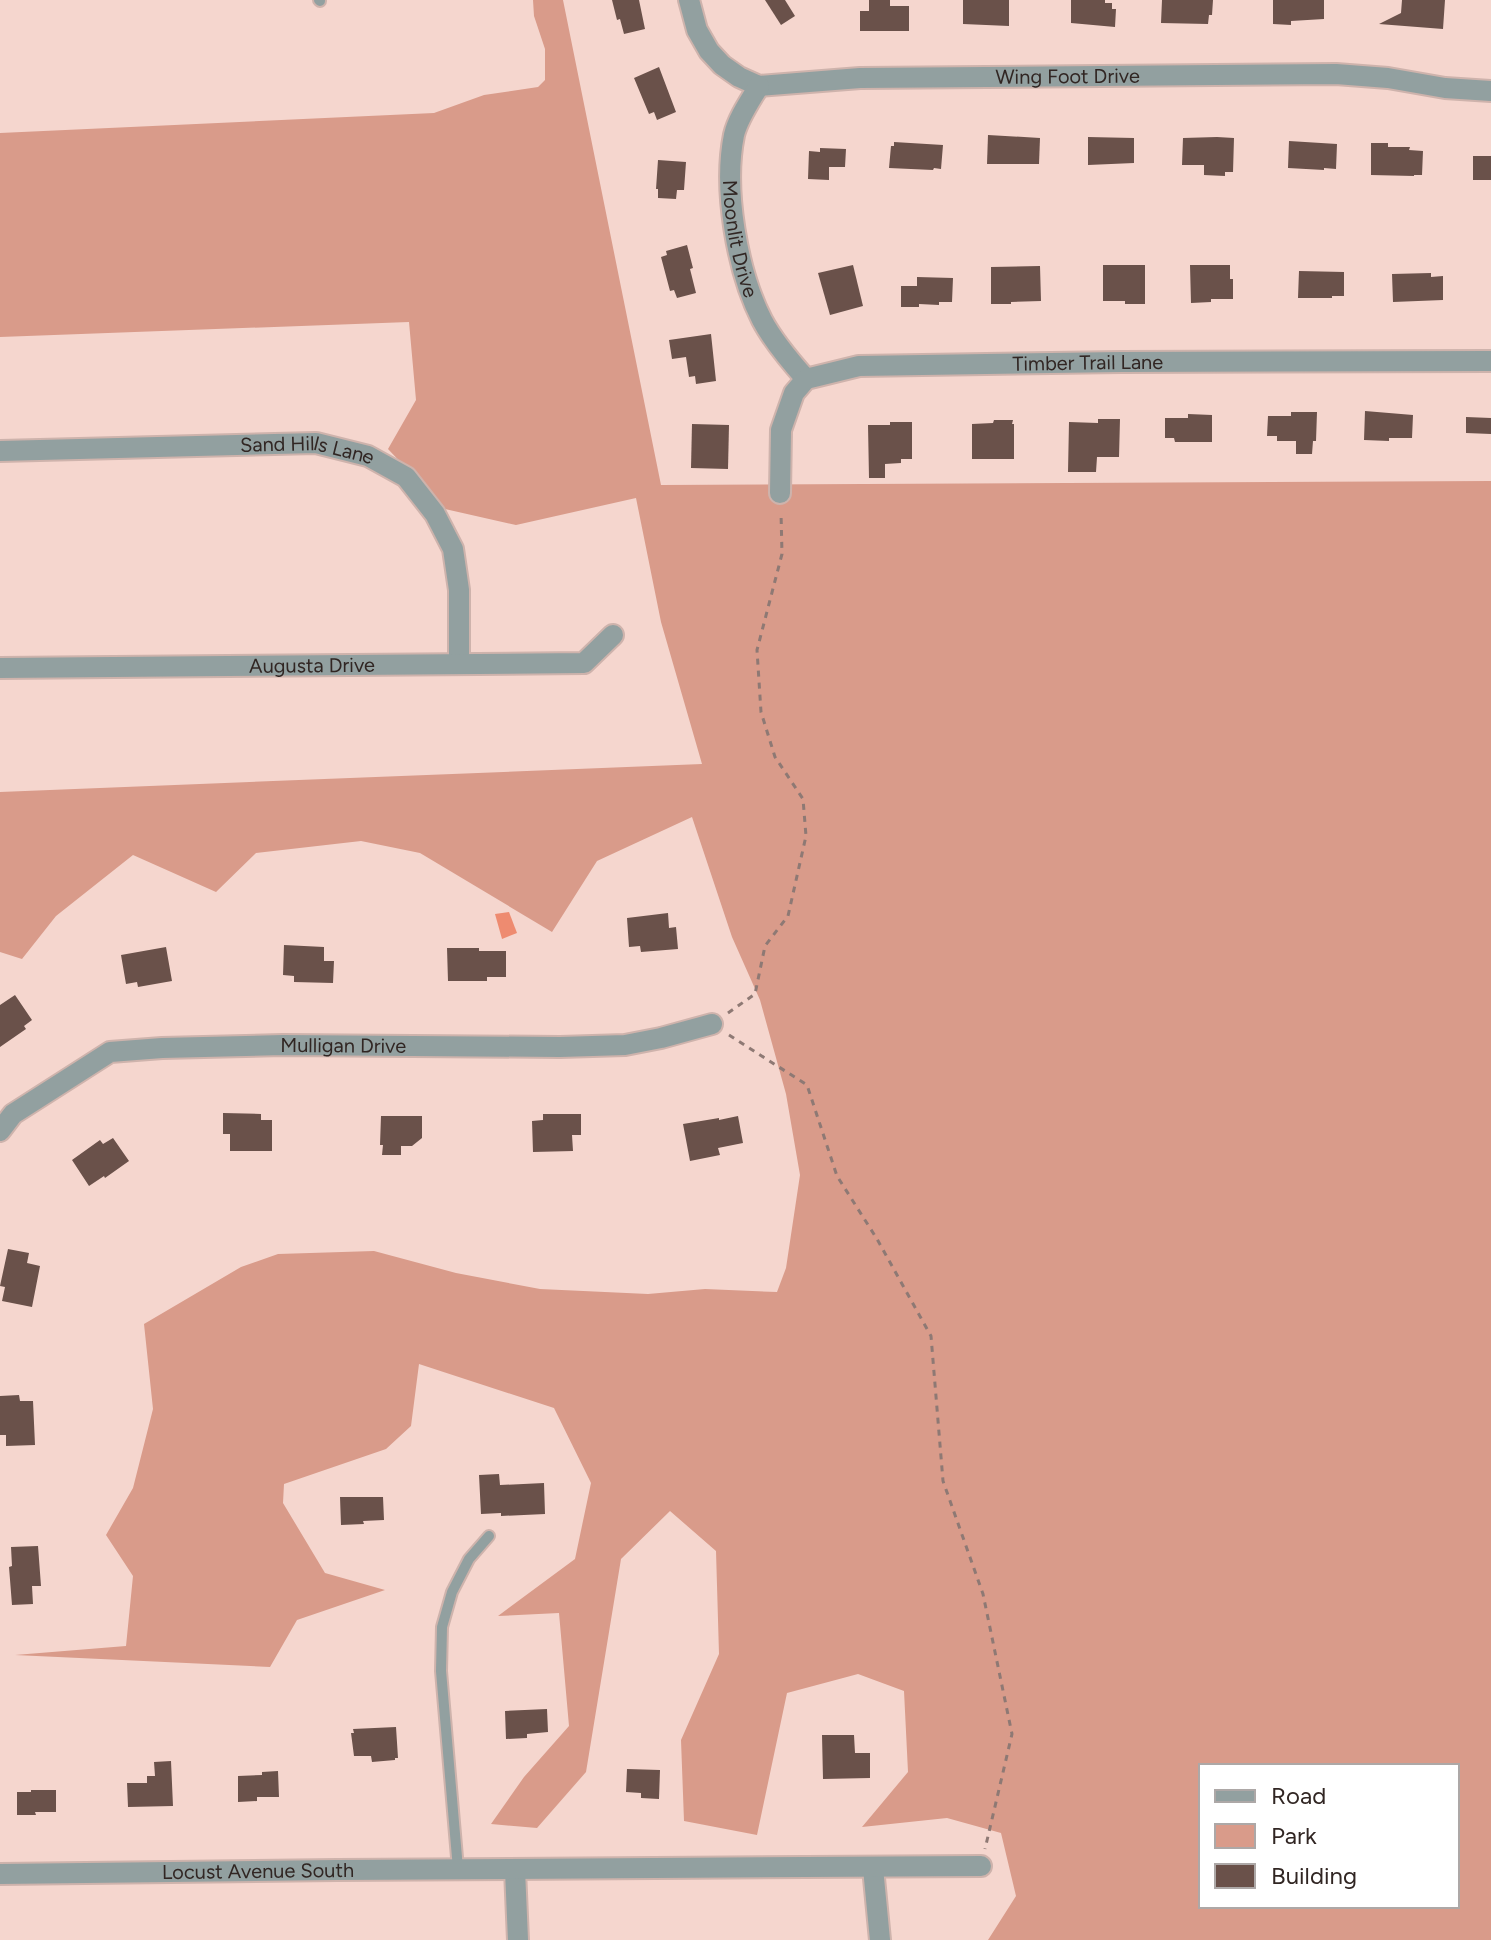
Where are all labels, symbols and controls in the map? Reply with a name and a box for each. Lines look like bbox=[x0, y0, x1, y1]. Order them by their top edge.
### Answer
street label: Wing Foot Drive bbox=[995, 64, 1140, 89]
street label: Moonlit Drive bbox=[718, 179, 763, 301]
street label: Timber Trail Lane bbox=[1012, 350, 1163, 376]
street label: Sand Hills Lane bbox=[240, 431, 379, 470]
street label: Augusta Drive bbox=[249, 653, 375, 678]
street label: Mulligan Drive bbox=[280, 1033, 406, 1058]
legend bbox=[1199, 1764, 1459, 1908]
text: Road bbox=[1271, 1781, 1326, 1810]
text: Park bbox=[1271, 1821, 1317, 1850]
street label: Locust Avenue South bbox=[162, 1858, 354, 1884]
text: Building bbox=[1271, 1861, 1357, 1890]

